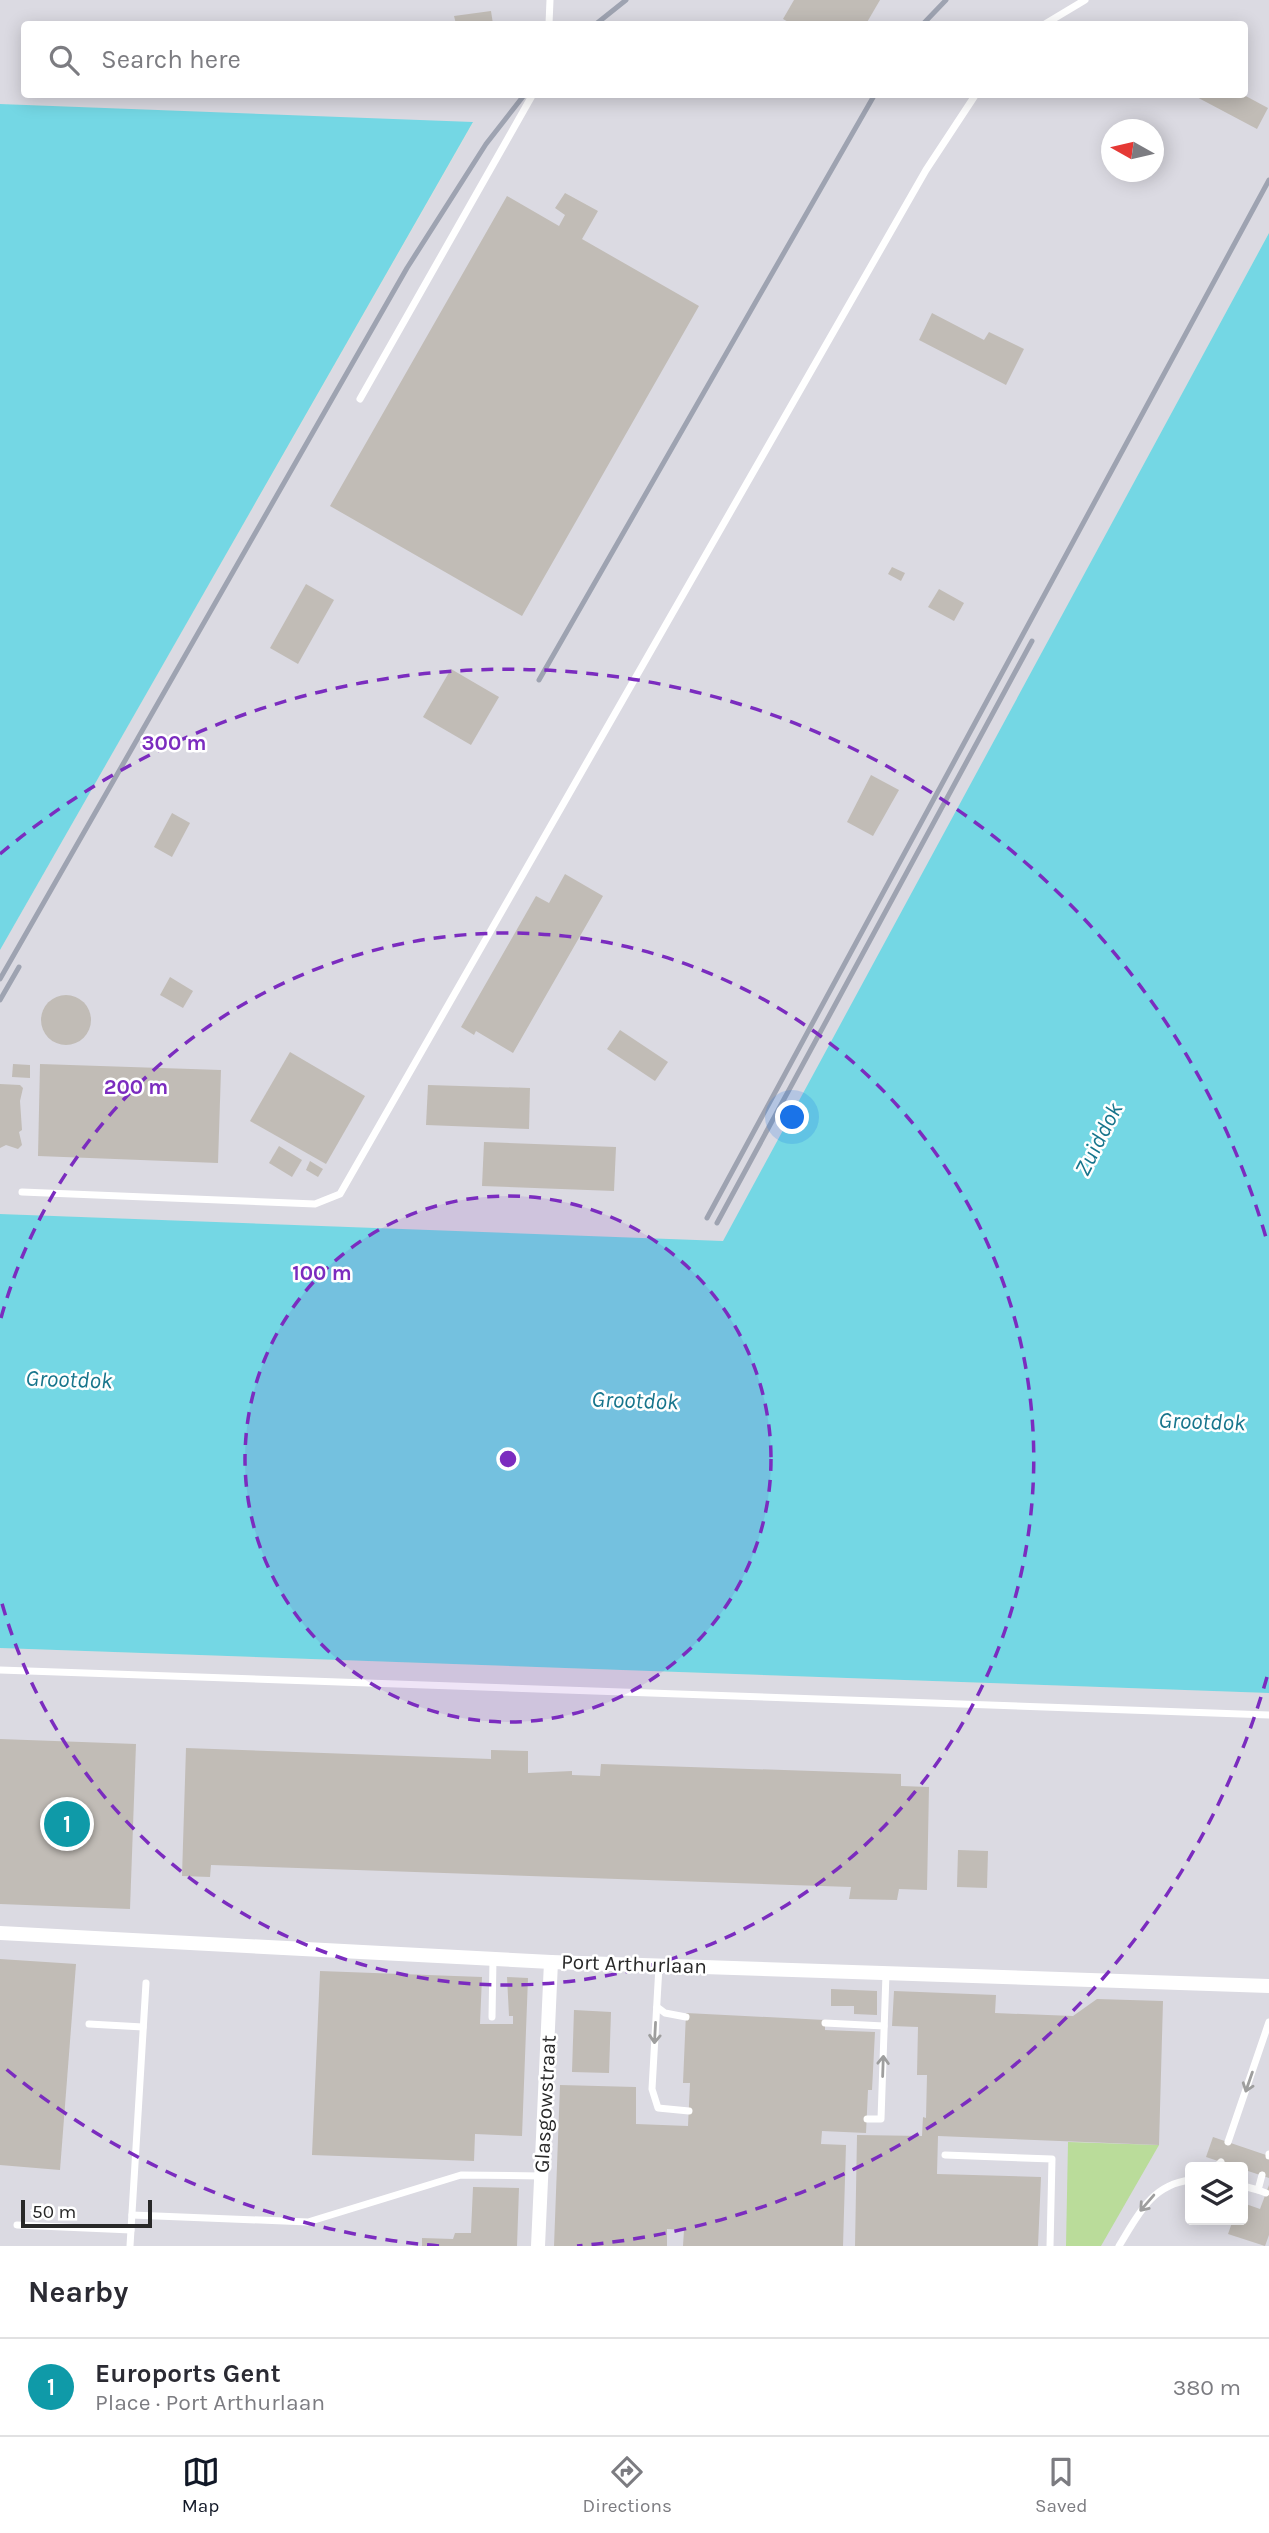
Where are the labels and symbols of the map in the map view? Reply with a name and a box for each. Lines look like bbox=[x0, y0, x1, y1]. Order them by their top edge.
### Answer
north arrow bbox=[1101, 119, 1164, 182]
text: 300 m bbox=[142, 731, 206, 755]
text: 200 m bbox=[104, 1075, 168, 1099]
water label: Zuiddok bbox=[1069, 1098, 1128, 1180]
your location bbox=[775, 1100, 809, 1134]
text: 100 m bbox=[292, 1261, 352, 1285]
water label: Grootdok bbox=[25, 1364, 113, 1395]
water label: Grootdok bbox=[591, 1385, 679, 1416]
water label: Grootdok bbox=[1158, 1406, 1246, 1437]
centre of rings bbox=[496, 1447, 520, 1471]
pin: 1 bbox=[44, 1798, 90, 1850]
street label: Port Arthurlaan bbox=[561, 1949, 707, 1979]
one-way arrow bbox=[649, 2022, 662, 2045]
street label: Glasgowstraat bbox=[529, 2034, 561, 2174]
one-way arrow bbox=[876, 2054, 889, 2077]
one-way arrow bbox=[1242, 2071, 1254, 2093]
one-way arrow bbox=[1139, 2194, 1155, 2212]
scale bar bbox=[21, 2197, 152, 2229]

